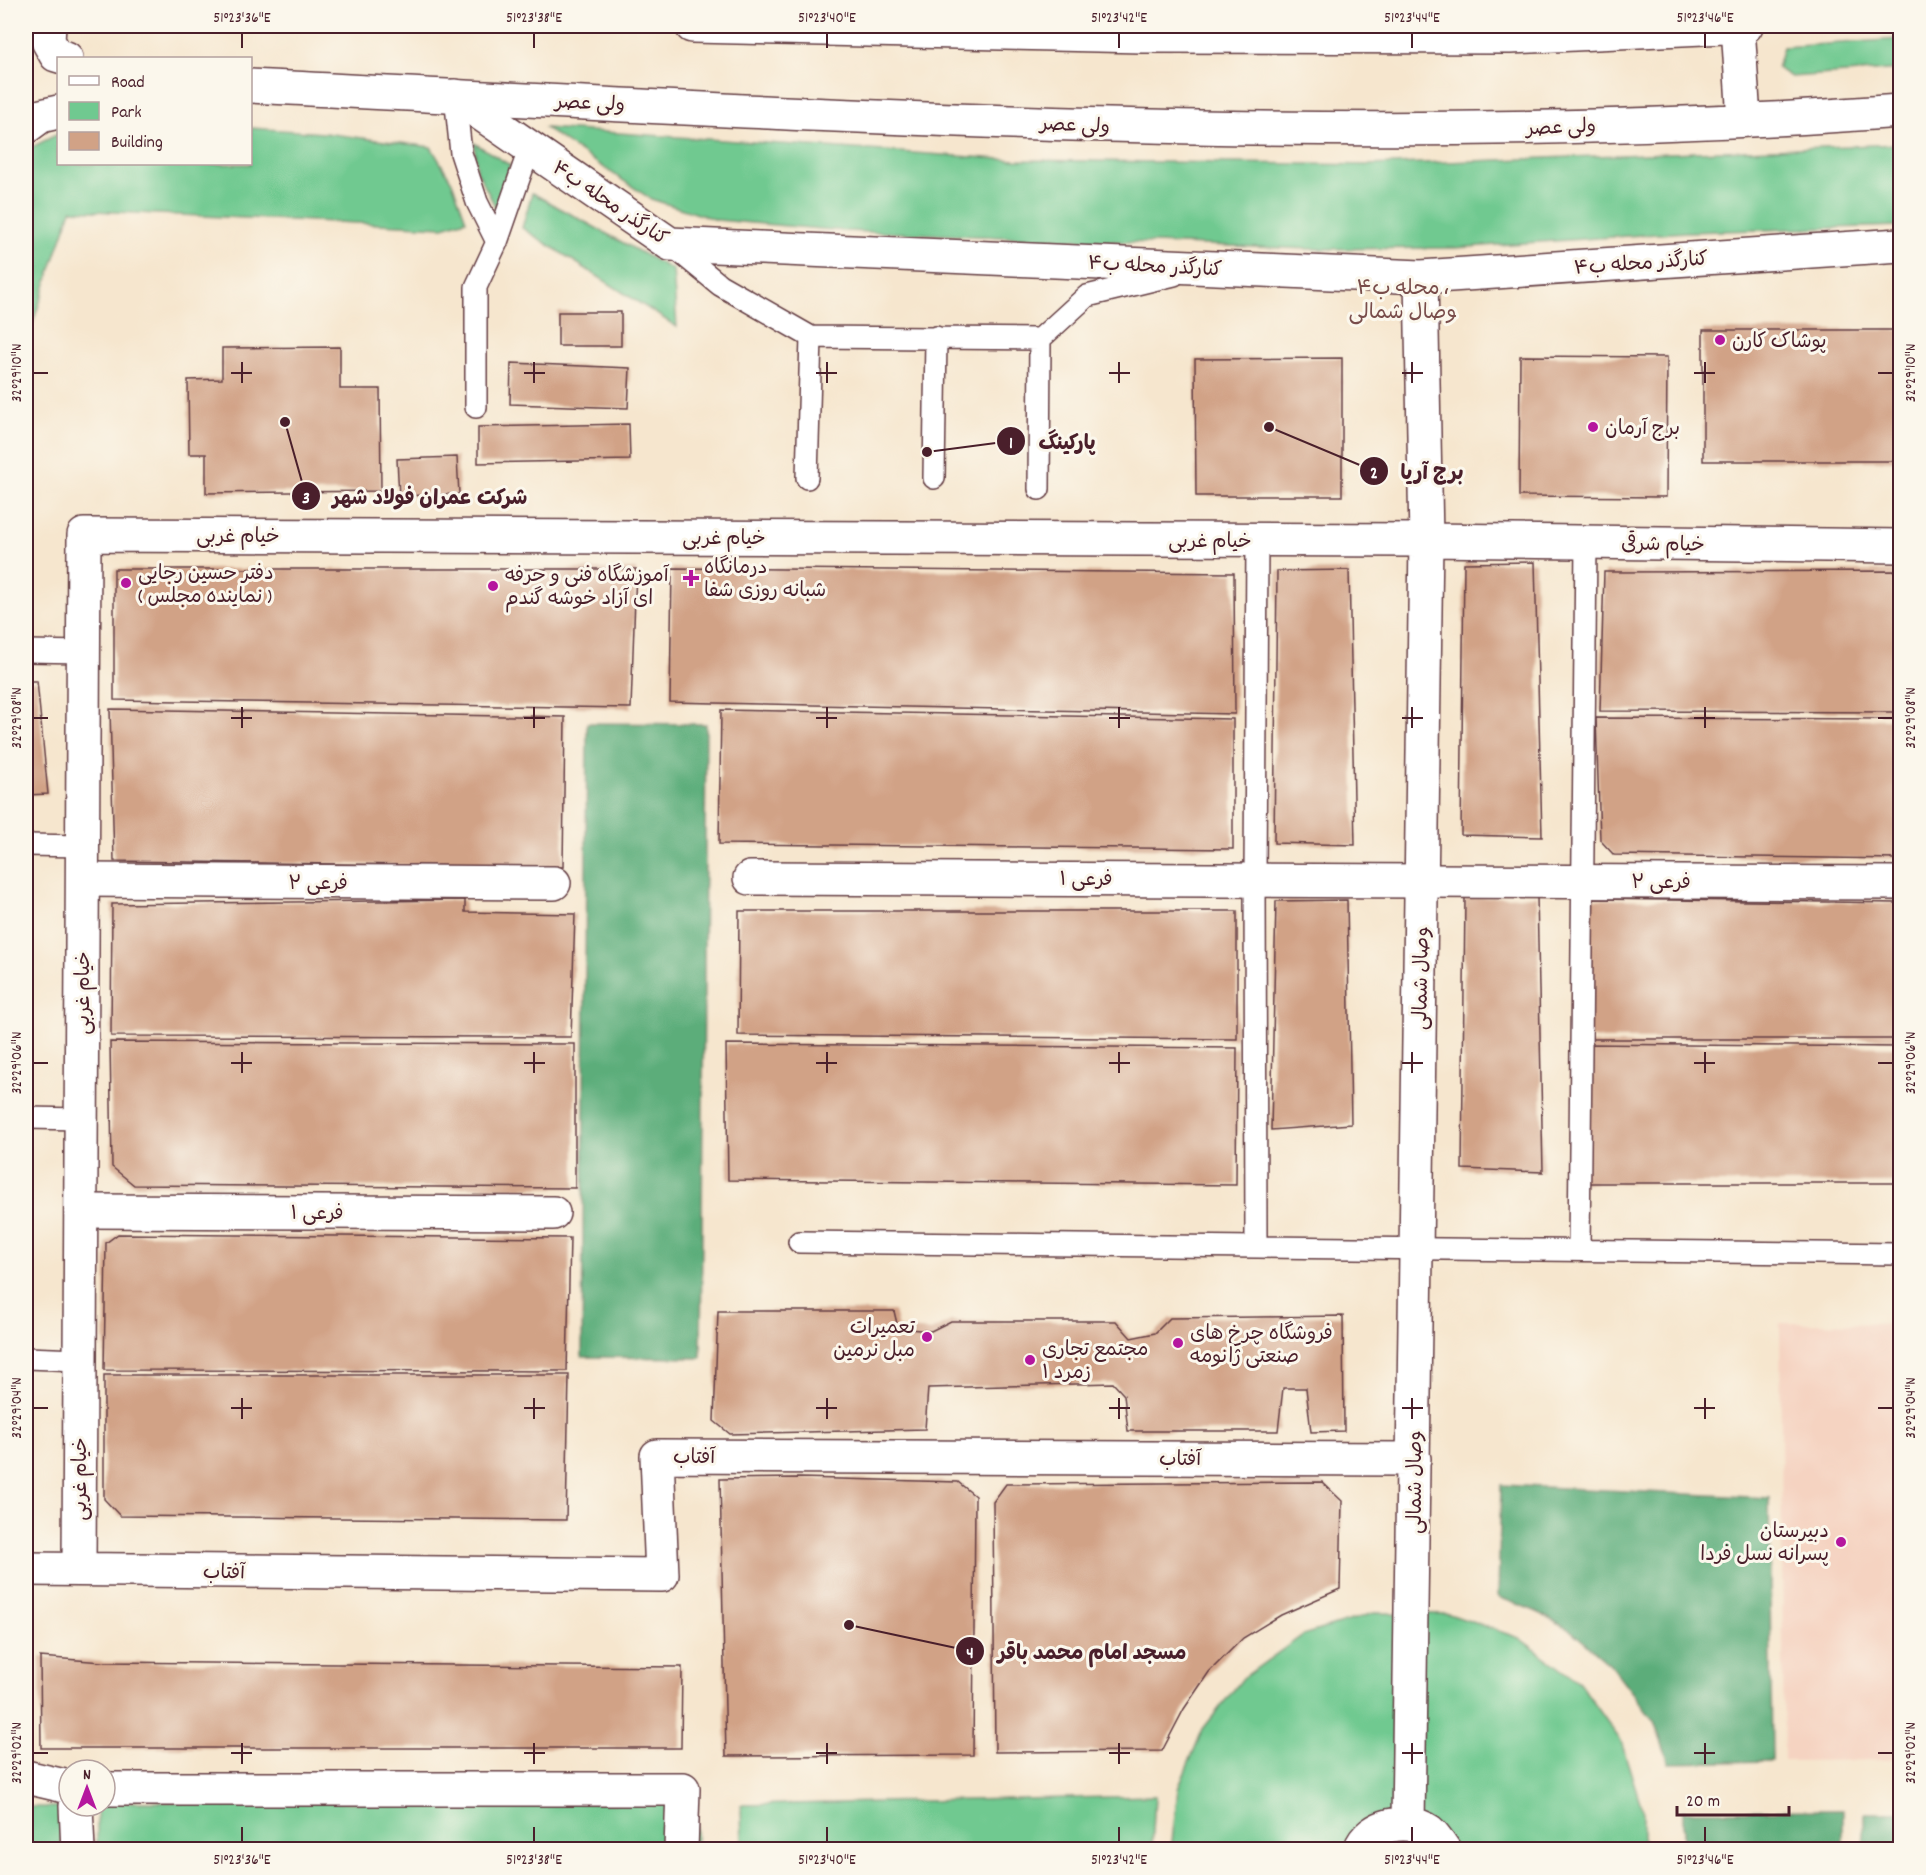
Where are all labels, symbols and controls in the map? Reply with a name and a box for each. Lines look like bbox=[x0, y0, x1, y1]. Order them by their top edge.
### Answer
text: 51°23'36"E bbox=[213, 8, 271, 30]
text: 51°23'38"E bbox=[506, 8, 562, 30]
text: 51°23'40"E bbox=[798, 8, 856, 30]
text: 51°23'42"E bbox=[1091, 8, 1147, 30]
text: 51°23'44"E bbox=[1384, 8, 1440, 30]
text: 51°23'46"E bbox=[1677, 8, 1734, 30]
legend bbox=[57, 57, 252, 165]
text: Road bbox=[111, 71, 145, 96]
street label: ولی عصر bbox=[552, 89, 626, 121]
text: Park bbox=[111, 101, 142, 126]
street label: ولی عصر bbox=[1037, 111, 1111, 143]
street label: ولی عصر bbox=[1524, 114, 1597, 144]
text: Building bbox=[111, 131, 163, 156]
street label: کنارگذر محله ب۴ bbox=[546, 155, 673, 254]
street label: کنارگذر محله ب۴ bbox=[1573, 246, 1709, 284]
street label: کنارگذر محله ب۴ bbox=[1087, 250, 1223, 285]
district label: محله ب۴ ، وصال شمالی bbox=[1348, 275, 1458, 329]
place label: پوشاک کارن bbox=[1732, 329, 1827, 357]
marker: پوشاک کارن bbox=[1713, 333, 1727, 347]
text: 32°29'10"N bbox=[7, 344, 29, 402]
text: 32°29'10"N bbox=[1901, 344, 1923, 402]
place label: برج آرمان bbox=[1605, 416, 1680, 444]
marker: برج آرمان bbox=[1586, 420, 1600, 434]
callout: پارکینگ bbox=[996, 422, 1107, 461]
text: پارکینگ bbox=[1038, 429, 1096, 460]
text: 1 bbox=[1009, 432, 1013, 457]
callout: برج آریا bbox=[1359, 452, 1476, 491]
text: برج آریا bbox=[1401, 460, 1463, 490]
text: 2 bbox=[1370, 462, 1378, 487]
callout: شرکت عمران فولاد شهر bbox=[291, 477, 540, 516]
text: شرکت عمران فولاد شهر bbox=[331, 485, 527, 515]
text: 3 bbox=[302, 487, 310, 512]
street label: خیام غربی bbox=[196, 524, 280, 552]
street label: خیام غربی bbox=[682, 526, 766, 554]
street label: خیام غربی bbox=[1168, 529, 1252, 557]
street label: خیام شرقی bbox=[1621, 529, 1705, 561]
place label: درمانگاه شبانه روزی شفا bbox=[704, 555, 826, 606]
place label: دفتر حسین رجایی ( نماینده مجلس ) bbox=[138, 561, 274, 612]
place label: آموزشگاه فنی و حرفه ای آزاد خوشه گندم bbox=[505, 563, 670, 614]
marker: درمانگاه شبانه روزی شفا bbox=[682, 569, 700, 587]
marker: دفتر حسین رجایی ( نماینده مجلس ) bbox=[119, 576, 133, 590]
marker: آموزشگاه فنی و حرفه ای آزاد خوشه گندم bbox=[486, 579, 500, 593]
text: 32°29'08"N bbox=[7, 687, 29, 749]
text: 32°29'08"N bbox=[1901, 687, 1923, 749]
street label: فرعی ۱ bbox=[1059, 867, 1113, 895]
street label: فرعی ۲ bbox=[1631, 870, 1691, 898]
street label: فرعی ۲ bbox=[288, 871, 348, 899]
street label: وصال شمالی bbox=[1408, 926, 1438, 1030]
street label: خیام غربی bbox=[71, 951, 99, 1035]
text: 32°29'06"N bbox=[7, 1032, 29, 1094]
text: 32°29'06"N bbox=[1901, 1032, 1923, 1094]
street label: فرعی ۱ bbox=[290, 1201, 344, 1229]
place label: تعمیرات مبل نرمین bbox=[833, 1315, 915, 1366]
place label: فروشگاه چرخ های صنعتی ژانومه bbox=[1190, 1321, 1333, 1372]
marker: تعمیرات مبل نرمین bbox=[920, 1330, 934, 1344]
marker: فروشگاه چرخ های صنعتی ژانومه bbox=[1171, 1336, 1185, 1350]
place label: مجتمع تجاری زمرد ۱ bbox=[1042, 1337, 1148, 1388]
marker: مجتمع تجاری زمرد ۱ bbox=[1023, 1353, 1037, 1367]
text: 32°29'04"N bbox=[7, 1377, 29, 1439]
text: 32°29'04"N bbox=[1901, 1377, 1923, 1439]
street label: وصال شمالی bbox=[1403, 1430, 1431, 1534]
street label: خیام غربی bbox=[68, 1437, 96, 1521]
street label: آفتاب bbox=[673, 1445, 716, 1473]
street label: آفتاب bbox=[1159, 1447, 1202, 1475]
place label: دبیرستان پسرانه نسل فردا bbox=[1700, 1519, 1829, 1570]
marker: دبیرستان پسرانه نسل فردا bbox=[1834, 1535, 1848, 1549]
street label: آفتاب bbox=[203, 1560, 246, 1588]
callout: مسجد امام محمد باقر bbox=[955, 1632, 1198, 1671]
text: مسجد امام محمد باقر bbox=[996, 1640, 1186, 1670]
text: 4 bbox=[966, 1642, 974, 1667]
text: 32°29'02"N bbox=[7, 1722, 29, 1784]
text: 32°29'02"N bbox=[1901, 1722, 1923, 1784]
north arrow bbox=[57, 1758, 117, 1818]
text: N bbox=[83, 1764, 91, 1787]
scale bar bbox=[1677, 1779, 1790, 1817]
text: 20 m bbox=[1686, 1790, 1720, 1815]
text: 51°23'36"E bbox=[213, 1850, 271, 1872]
text: 51°23'38"E bbox=[506, 1850, 562, 1872]
text: 51°23'40"E bbox=[798, 1850, 856, 1872]
text: 51°23'42"E bbox=[1091, 1850, 1147, 1872]
text: 51°23'44"E bbox=[1384, 1850, 1440, 1872]
text: 51°23'46"E bbox=[1677, 1850, 1734, 1872]

